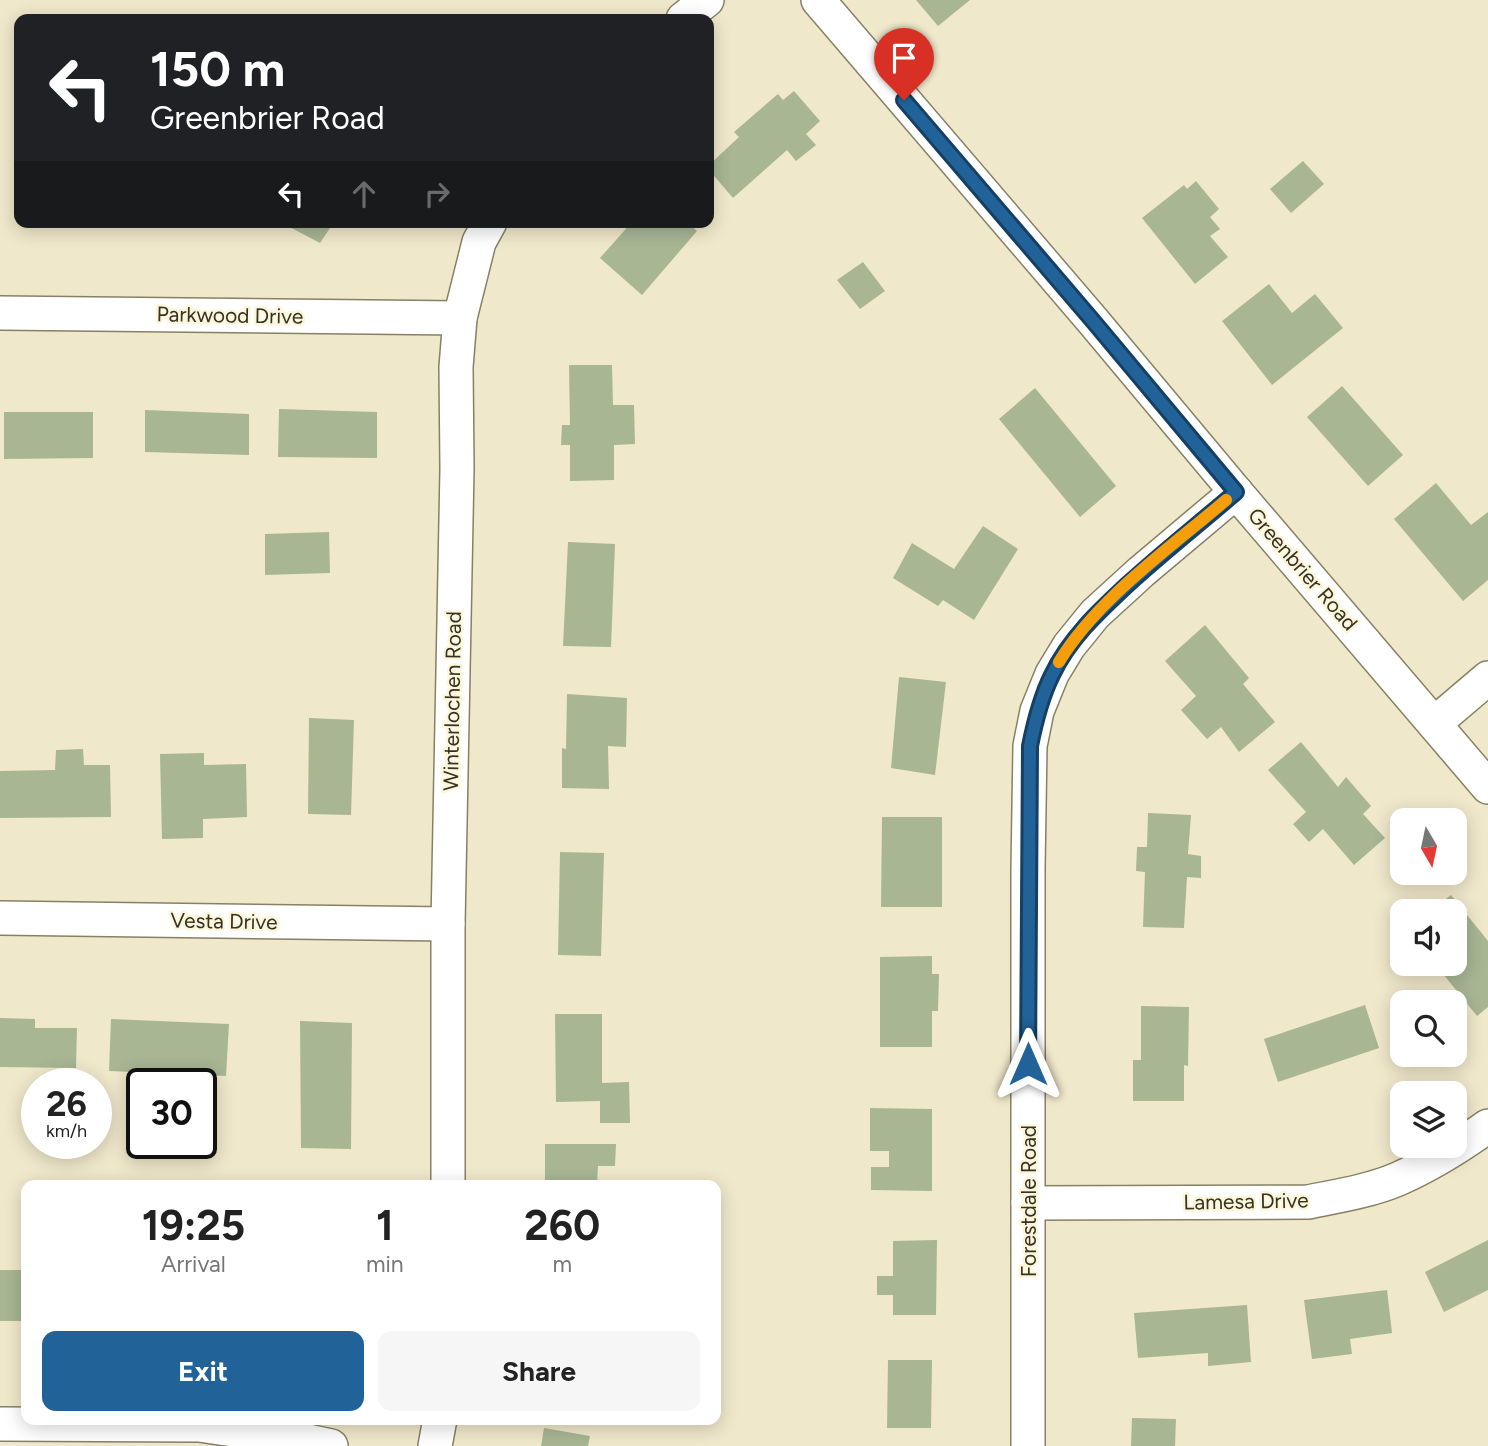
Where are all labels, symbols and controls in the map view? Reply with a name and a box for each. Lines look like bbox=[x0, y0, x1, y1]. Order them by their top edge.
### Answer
pin bbox=[874, 28, 934, 100]
text: 150 m bbox=[150, 39, 285, 98]
icon: arrive bbox=[885, 39, 923, 77]
icon: left bbox=[35, 42, 126, 133]
text: Greenbrier Road bbox=[150, 99, 385, 137]
icon: left bbox=[272, 175, 310, 213]
icon: ahead bbox=[345, 175, 383, 213]
icon: right bbox=[418, 175, 456, 213]
street label: Parkwood Drive bbox=[157, 301, 303, 329]
street label: Greenbrier Road bbox=[1243, 503, 1363, 635]
street label: Winterlochen Road bbox=[438, 611, 466, 791]
north arrow bbox=[1390, 808, 1466, 886]
map controls bbox=[1390, 808, 1467, 1158]
button: sound bbox=[1390, 899, 1467, 976]
street label: Vesta Drive bbox=[170, 908, 278, 934]
button: search bbox=[1390, 990, 1467, 1067]
position arrow bbox=[991, 1027, 1065, 1101]
speed limit sign: 30 bbox=[126, 1068, 217, 1159]
button: layers bbox=[1390, 1081, 1467, 1158]
text: 26 bbox=[46, 1083, 87, 1125]
text: km/h bbox=[46, 1120, 87, 1142]
street label: Forestdale Road bbox=[1016, 1125, 1041, 1277]
street label: Lamesa Drive bbox=[1183, 1187, 1309, 1215]
text: 19:25 bbox=[142, 1200, 245, 1251]
text: 1 bbox=[376, 1200, 394, 1251]
text: 260 bbox=[524, 1200, 600, 1251]
text: Arrival bbox=[161, 1250, 226, 1278]
text: min bbox=[366, 1250, 404, 1278]
text: m bbox=[553, 1250, 572, 1278]
button: Exit bbox=[42, 1331, 364, 1411]
button: Share bbox=[378, 1331, 700, 1411]

